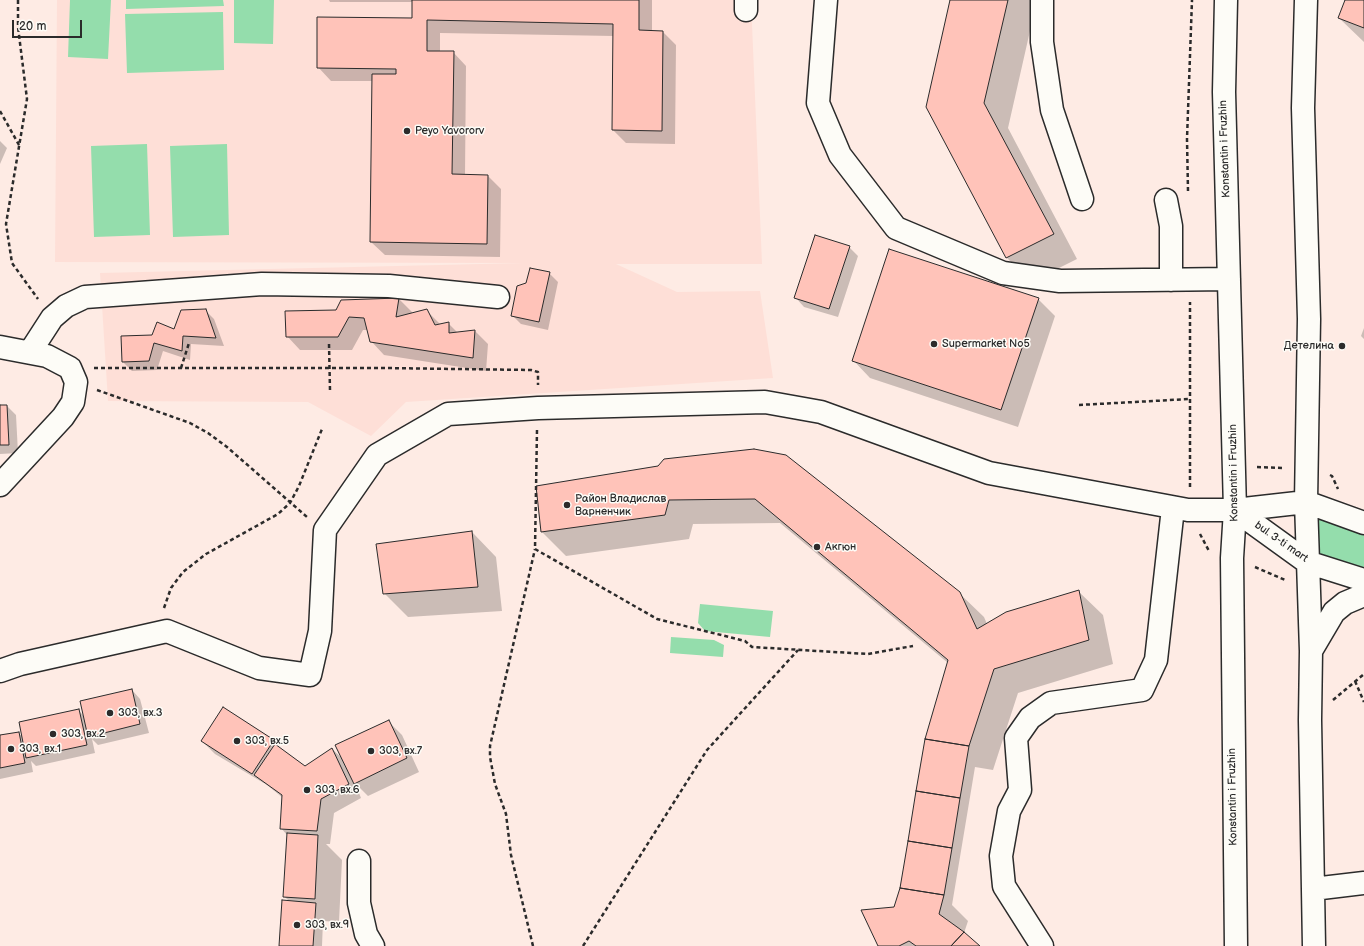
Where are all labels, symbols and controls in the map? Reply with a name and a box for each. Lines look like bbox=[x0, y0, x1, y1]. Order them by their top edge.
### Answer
scale bar bbox=[14, 12, 84, 38]
text: 20 m bbox=[19, 19, 46, 34]
street label: Konstantin i Fruzhin bbox=[1217, 100, 1233, 198]
place label: Peyo Yavororv bbox=[415, 124, 484, 138]
marker: Peyo Yavororv bbox=[402, 126, 412, 136]
place label: Supermarket No5 bbox=[942, 337, 1030, 351]
marker: Supermarket No5 bbox=[929, 339, 939, 349]
place label: Детелина bbox=[1284, 339, 1334, 353]
marker: Детелина bbox=[1337, 341, 1347, 351]
street label: Konstantin i Fruzhin bbox=[1227, 424, 1241, 522]
place label: Район Владислав Варненчик bbox=[575, 492, 666, 518]
marker: Район Владислав Варненчик bbox=[562, 500, 572, 510]
street label: bul. 3-ti mart bbox=[1252, 519, 1310, 565]
place label: Акгюн bbox=[825, 540, 856, 554]
marker: Акгюн bbox=[812, 542, 822, 552]
place label: 303, вх.3 bbox=[118, 706, 163, 720]
marker: 303, вх.3 bbox=[105, 708, 115, 718]
place label: 303, вх.2 bbox=[61, 727, 105, 741]
marker: 303, вх.2 bbox=[48, 729, 58, 739]
place label: 303, вх.5 bbox=[245, 734, 289, 748]
marker: 303, вх.5 bbox=[232, 736, 242, 746]
place label: 303, вх.1 bbox=[19, 742, 61, 756]
marker: 303, вх.1 bbox=[6, 744, 16, 754]
place label: 303, вх.7 bbox=[379, 744, 422, 758]
marker: 303, вх.7 bbox=[366, 746, 376, 756]
street label: Konstantin i Fruzhin bbox=[1226, 748, 1240, 846]
place label: 303, вх.6 bbox=[315, 783, 360, 797]
marker: 303, вх.6 bbox=[302, 785, 312, 795]
place label: 303, вх.9 bbox=[305, 918, 349, 932]
marker: 303, вх.9 bbox=[292, 920, 302, 930]

